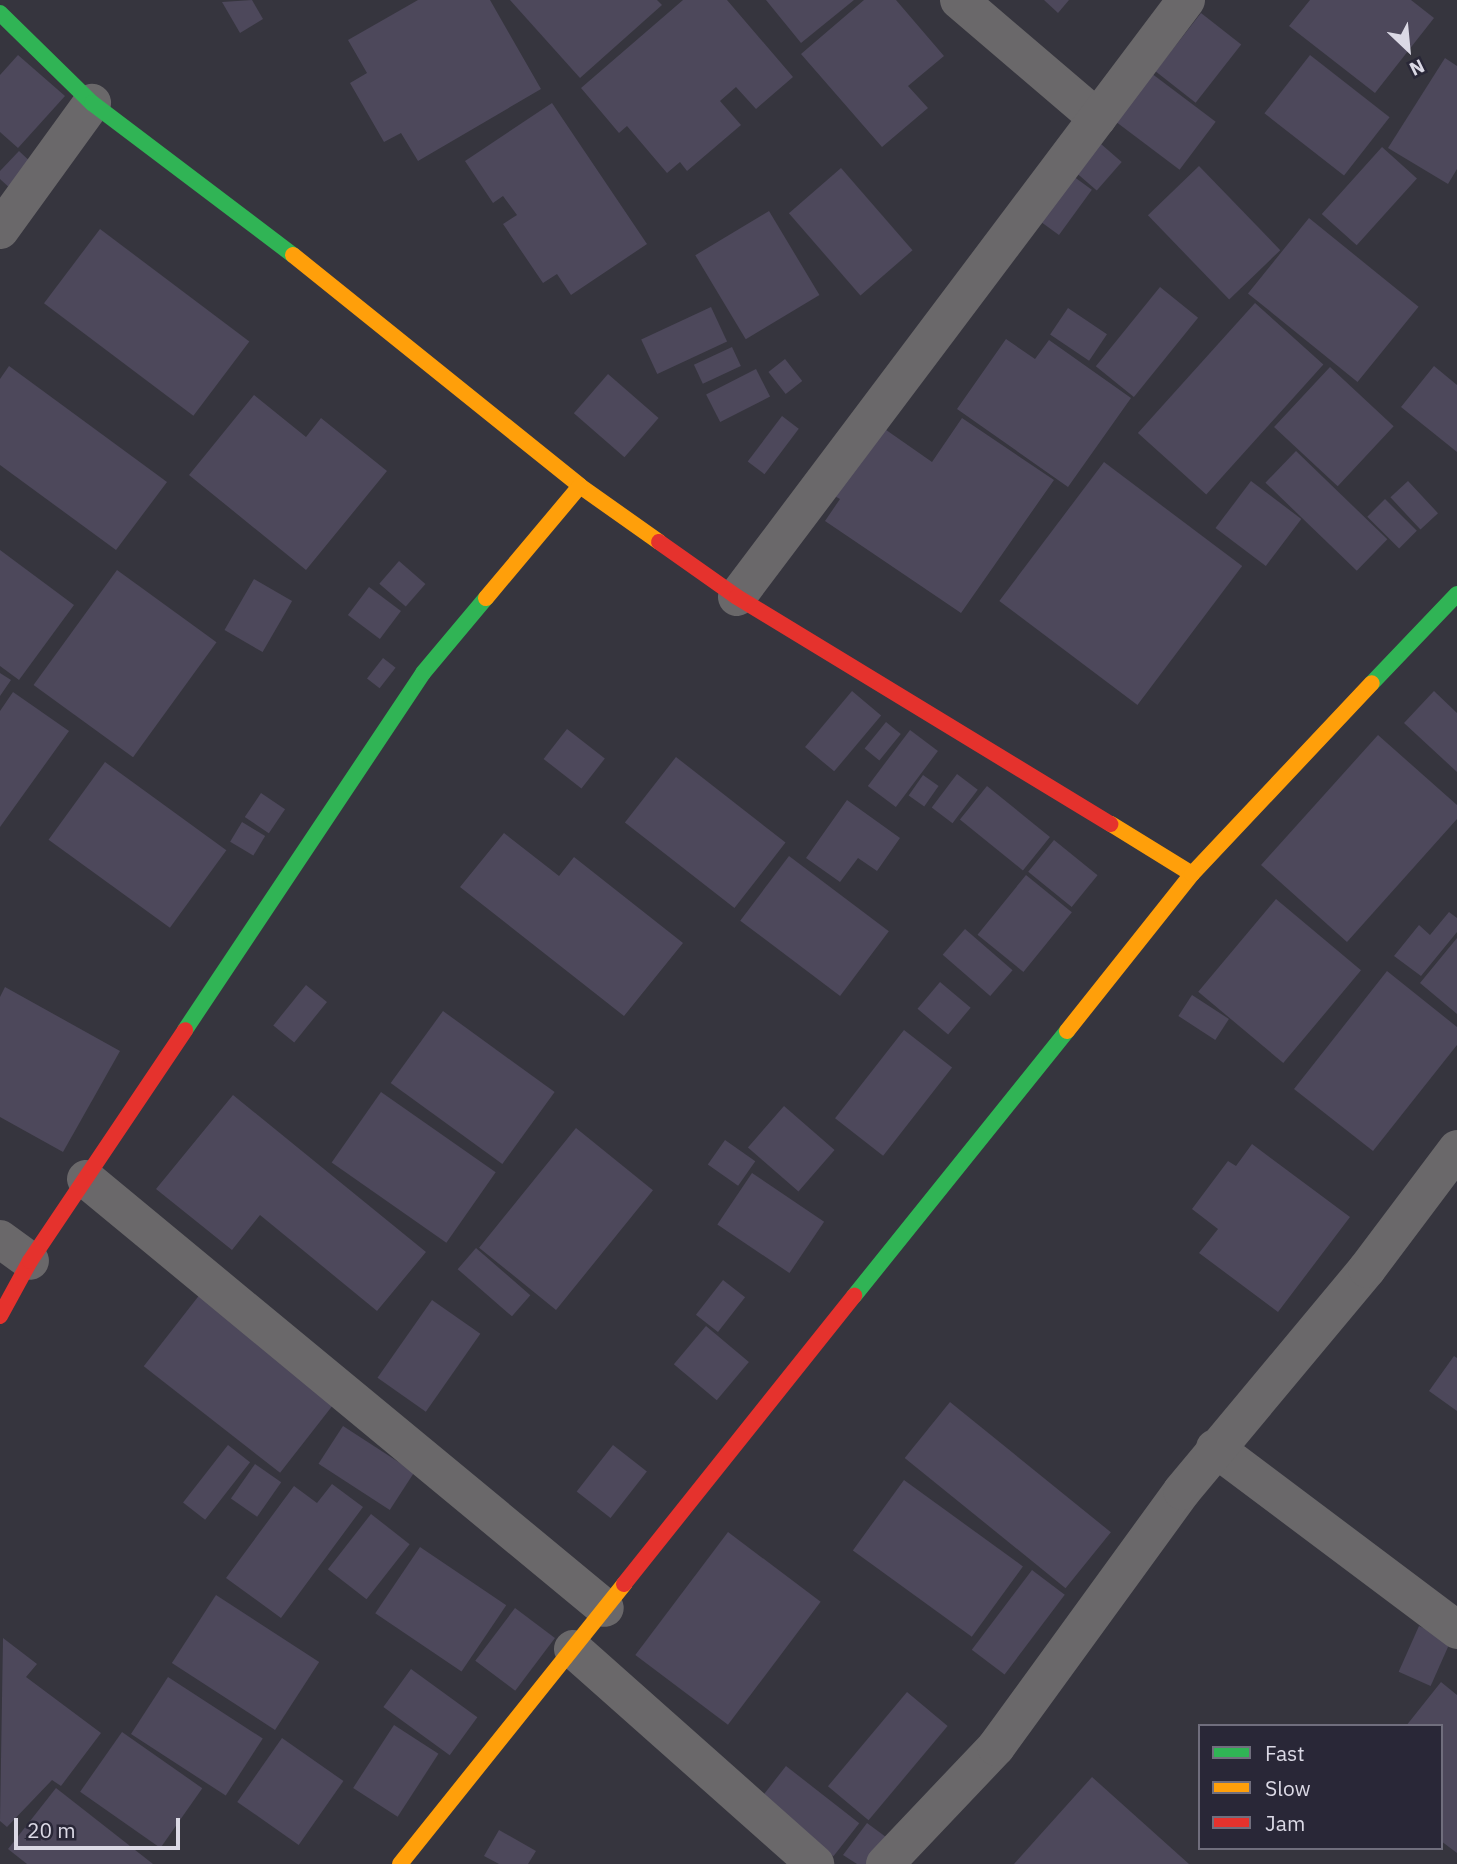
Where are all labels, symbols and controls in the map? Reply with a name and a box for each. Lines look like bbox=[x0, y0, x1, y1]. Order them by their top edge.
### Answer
north arrow bbox=[1373, 14, 1443, 84]
text: N bbox=[1406, 54, 1429, 82]
legend bbox=[1198, 1724, 1443, 1850]
text: Fast bbox=[1265, 1739, 1305, 1767]
text: Slow bbox=[1265, 1774, 1311, 1802]
scale bar bbox=[18, 1804, 184, 1848]
text: Jam bbox=[1265, 1809, 1305, 1837]
text: 20 m bbox=[27, 1816, 76, 1844]

